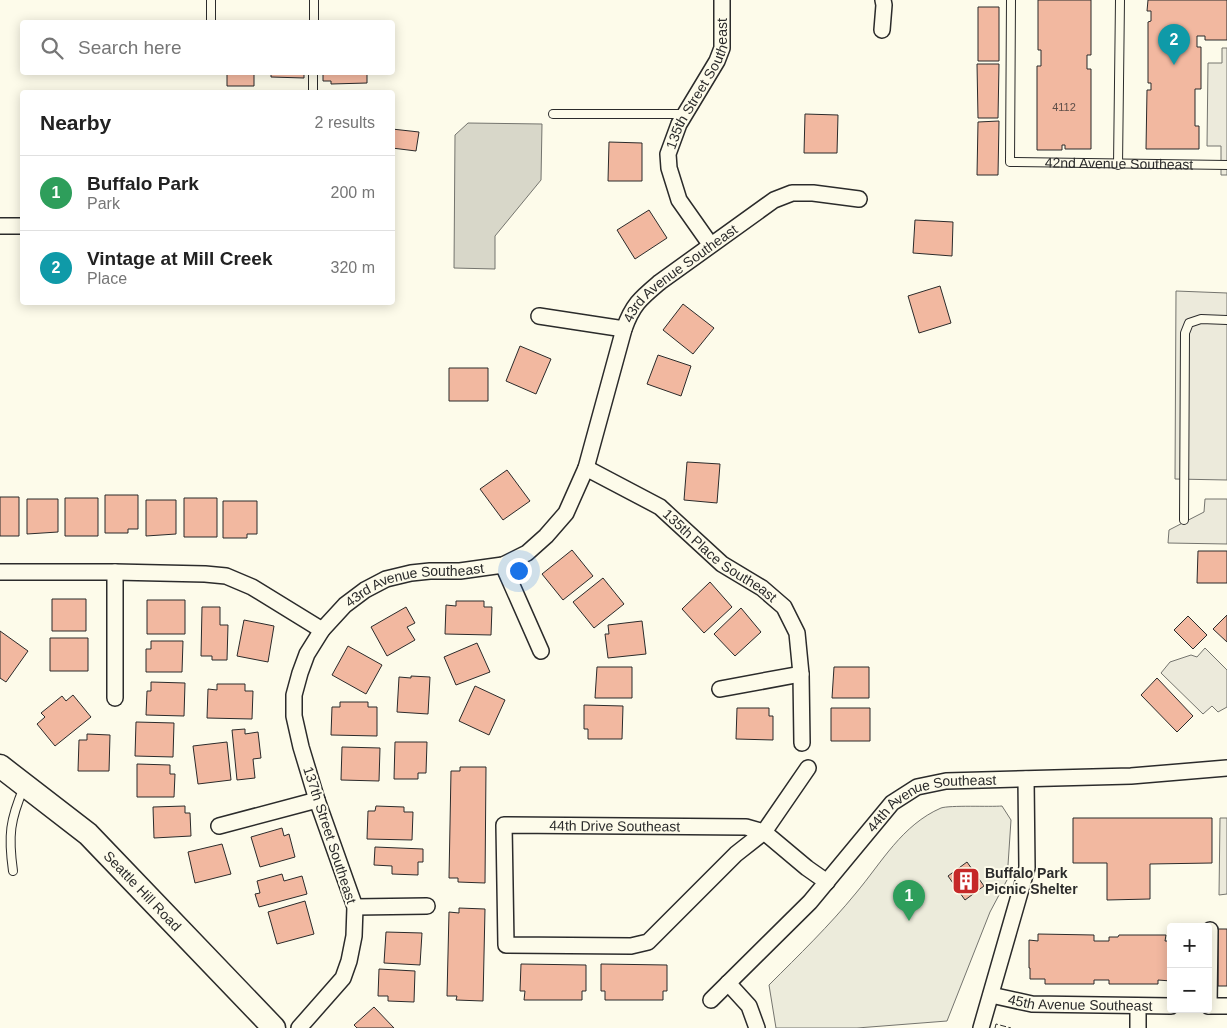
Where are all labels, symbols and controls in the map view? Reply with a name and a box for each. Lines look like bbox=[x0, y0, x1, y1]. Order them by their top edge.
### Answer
street label: 135th Street Southeast bbox=[663, 18, 731, 151]
search box bbox=[20, 20, 395, 75]
pin: 2 bbox=[1158, 24, 1190, 65]
icon: search bbox=[38, 34, 66, 62]
text: Search here bbox=[78, 37, 182, 58]
house number: 4112 bbox=[1052, 101, 1076, 113]
text: Nearby bbox=[40, 111, 111, 134]
text: 2 results bbox=[315, 114, 375, 131]
street label: 42nd Avenue Southeast bbox=[1045, 154, 1193, 173]
text: Buffalo Park bbox=[87, 173, 199, 194]
text: 1 bbox=[52, 184, 60, 201]
text: 200 m bbox=[331, 184, 375, 201]
text: Park bbox=[87, 195, 120, 212]
street label: 43rd Avenue Southeast bbox=[620, 221, 740, 325]
text: Vintage at Mill Creek bbox=[87, 248, 273, 269]
text: 2 bbox=[52, 259, 60, 276]
text: 320 m bbox=[331, 259, 375, 276]
text: Place bbox=[87, 270, 127, 287]
street label: 135th Place Southeast bbox=[660, 506, 780, 605]
your location bbox=[506, 558, 532, 584]
street label: 43rd Avenue Southeast bbox=[342, 560, 485, 610]
street label: 137th Street Southeast bbox=[300, 764, 360, 906]
street label: 44th Avenue Southeast bbox=[863, 772, 997, 835]
street label: 44th Drive Southeast bbox=[549, 817, 680, 834]
street label: Seattle Hill Road bbox=[101, 848, 184, 934]
place label: Buffalo Park Picnic Shelter bbox=[985, 865, 1078, 897]
building icon: Buffalo Park Picnic Shelter bbox=[951, 866, 981, 896]
pin: 1 bbox=[893, 880, 925, 921]
map controls bbox=[1167, 923, 1212, 1013]
button: + bbox=[1167, 923, 1212, 968]
button: − bbox=[1167, 968, 1212, 1013]
street label: 45th Avenue Southeast bbox=[1007, 991, 1153, 1014]

